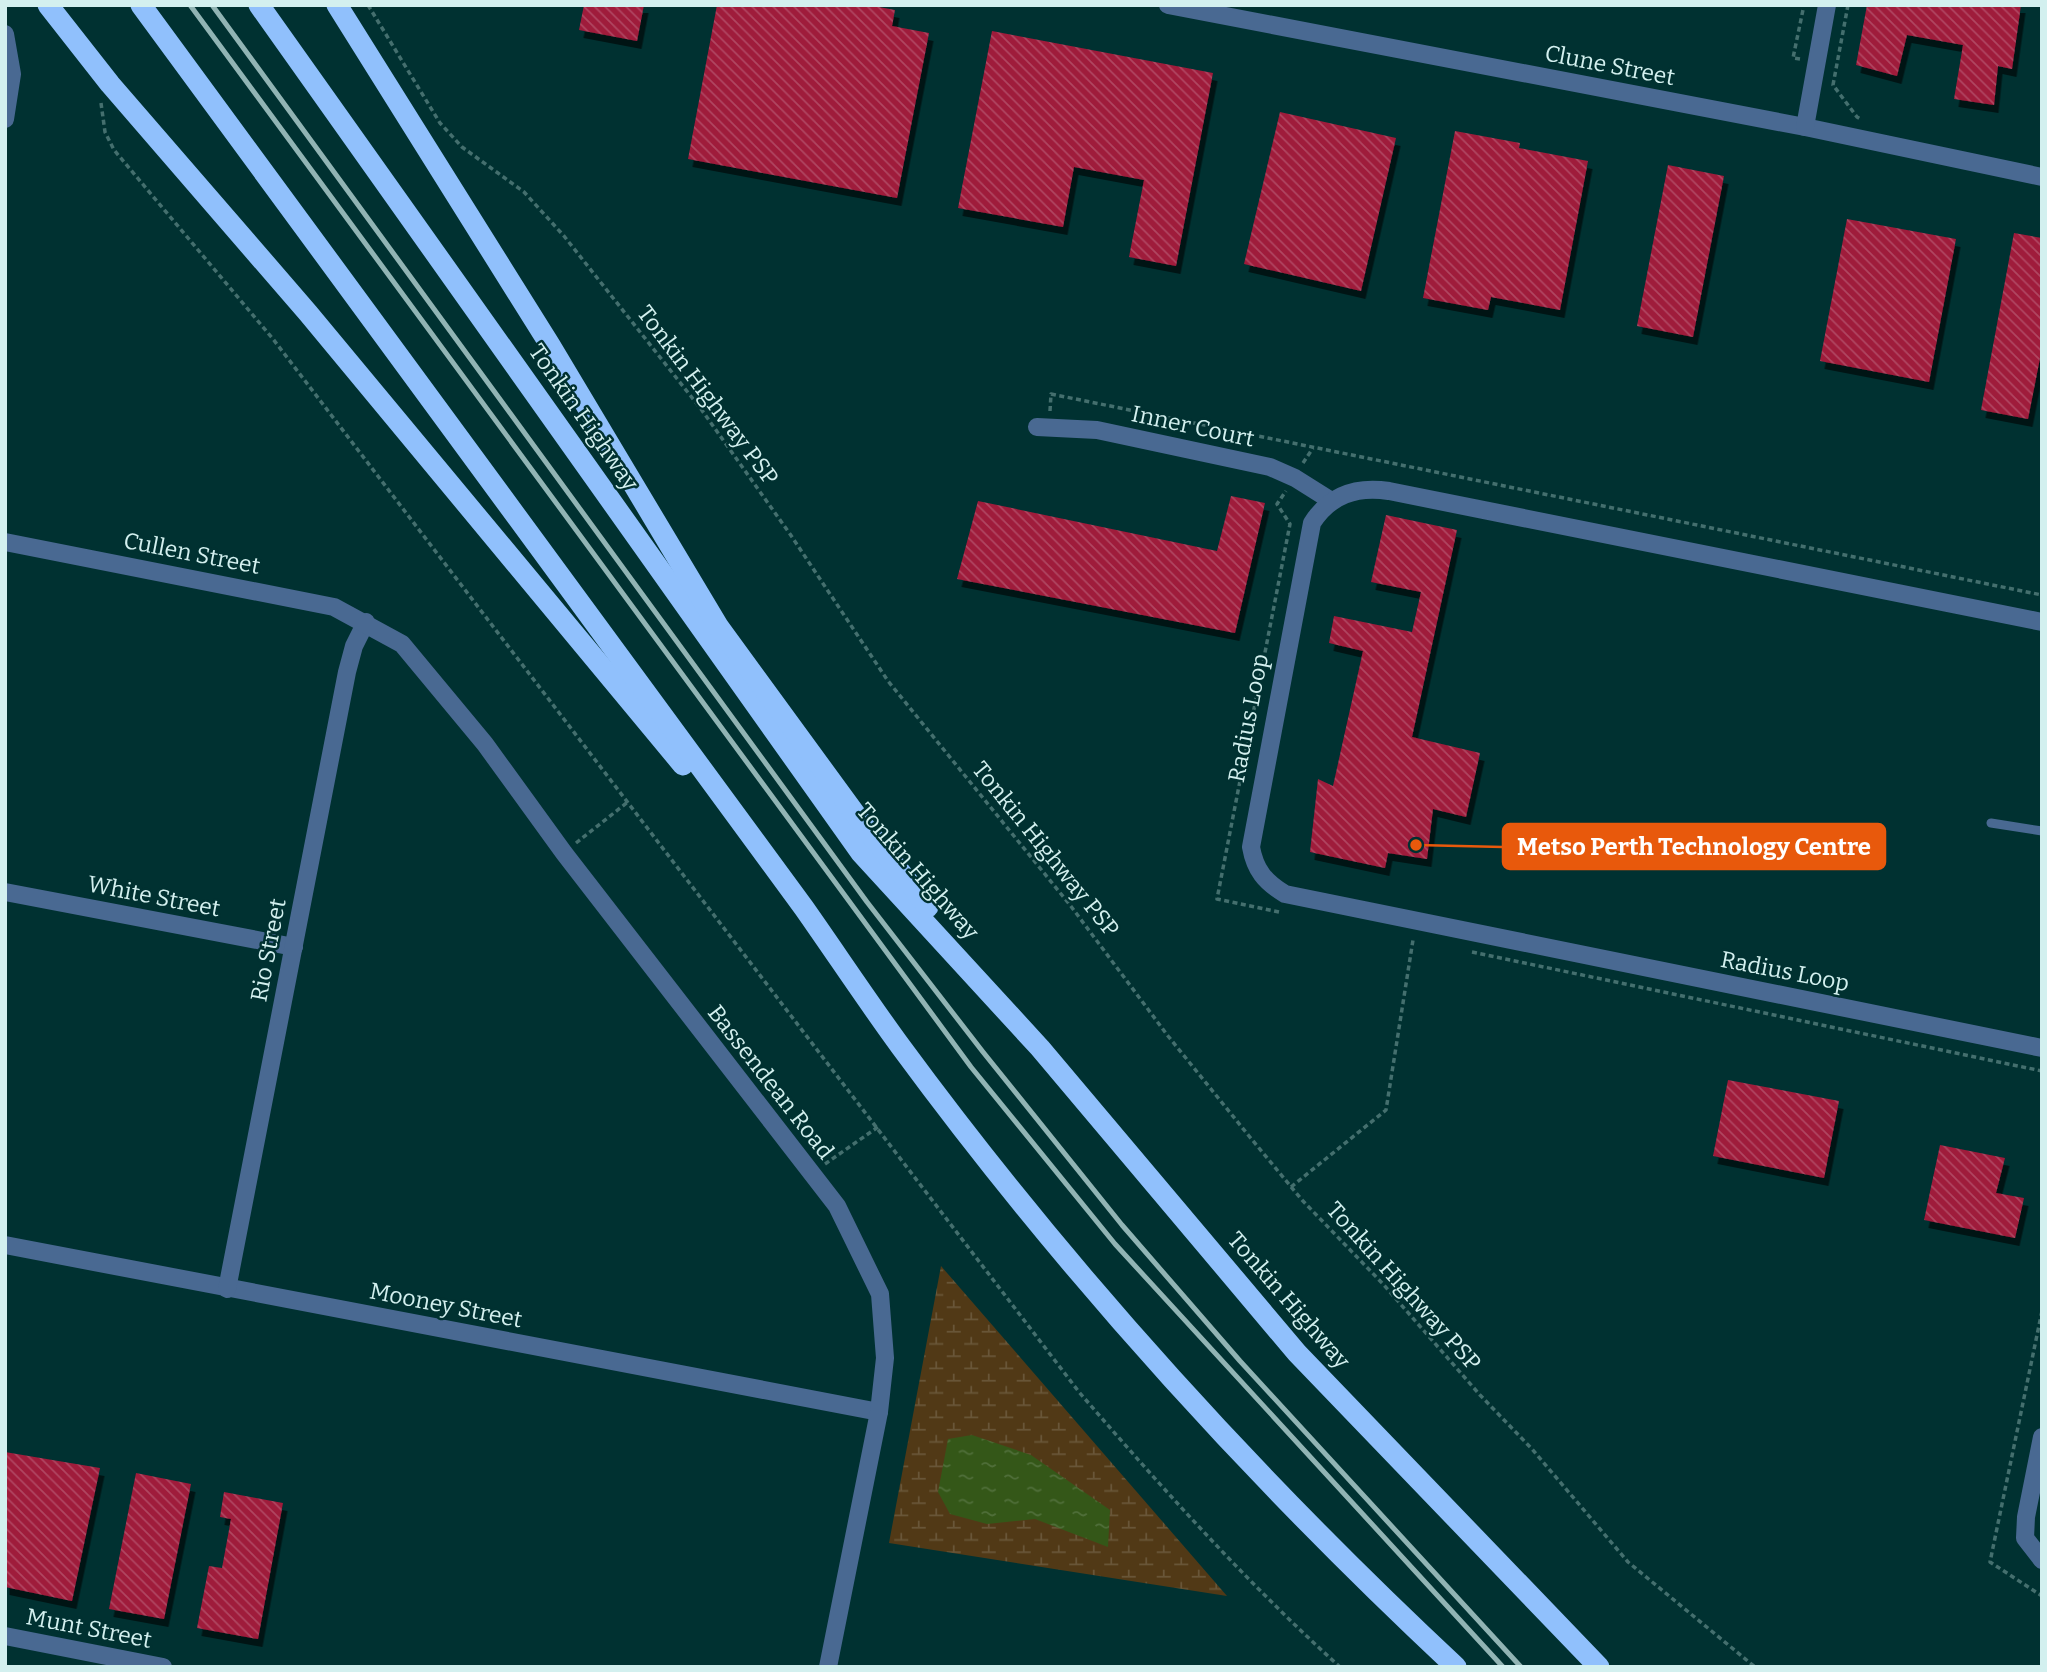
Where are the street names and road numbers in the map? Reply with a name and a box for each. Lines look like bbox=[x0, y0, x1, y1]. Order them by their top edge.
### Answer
street label: Clune Street bbox=[1543, 39, 1677, 91]
street label: Tonkin Highway PSP bbox=[631, 300, 785, 490]
street label: Tonkin Highway bbox=[523, 338, 645, 496]
street label: Inner Court bbox=[1129, 399, 1257, 453]
street label: Cullen Street bbox=[121, 526, 263, 580]
street label: Radius Loop bbox=[1222, 651, 1274, 785]
street label: Tonkin Highway PSP bbox=[967, 756, 1125, 942]
street label: Tonkin Highway bbox=[851, 797, 986, 946]
street label: White Street bbox=[85, 869, 223, 923]
street label: Rio Street bbox=[244, 896, 292, 1004]
street label: Radius Loop bbox=[1718, 945, 1852, 997]
street label: Bassendean Road bbox=[702, 999, 840, 1165]
street label: Tonkin Highway PSP bbox=[1321, 1196, 1487, 1376]
street label: Tonkin Highway bbox=[1222, 1226, 1357, 1375]
street label: Mooney Street bbox=[367, 1276, 525, 1334]
street label: Munt Street bbox=[24, 1602, 154, 1654]

